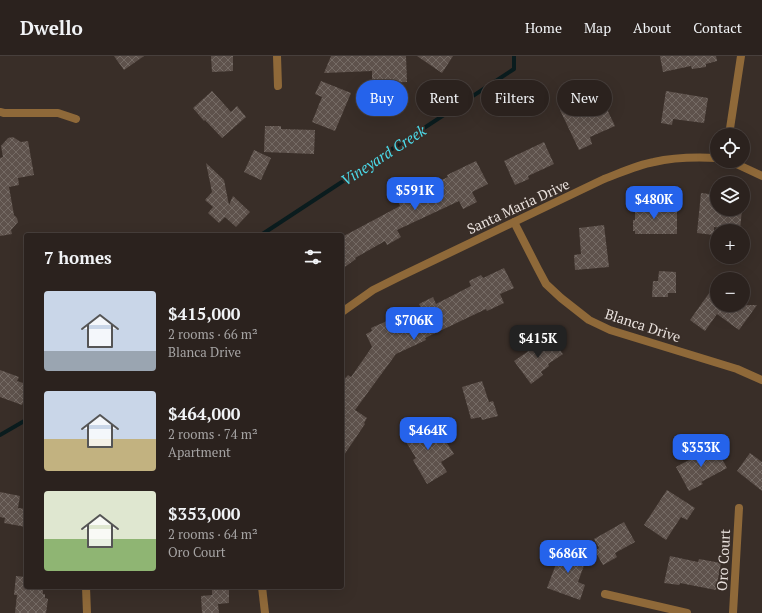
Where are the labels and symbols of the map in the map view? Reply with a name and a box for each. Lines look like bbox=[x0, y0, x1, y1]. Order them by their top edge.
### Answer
water label: Vineyard Creek bbox=[337, 120, 430, 190]
street label: Santa Maria Drive bbox=[464, 174, 572, 238]
pin: $591K bbox=[387, 177, 443, 211]
pin: $480K bbox=[626, 186, 682, 220]
street label: Blanca Drive bbox=[603, 304, 683, 346]
pin: $706K bbox=[386, 307, 442, 341]
pin: $415K bbox=[510, 325, 566, 359]
pin: $464K bbox=[400, 417, 456, 451]
pin: $353K bbox=[673, 434, 729, 468]
street label: Oro Court bbox=[712, 528, 734, 591]
pin: $686K bbox=[540, 540, 596, 574]

